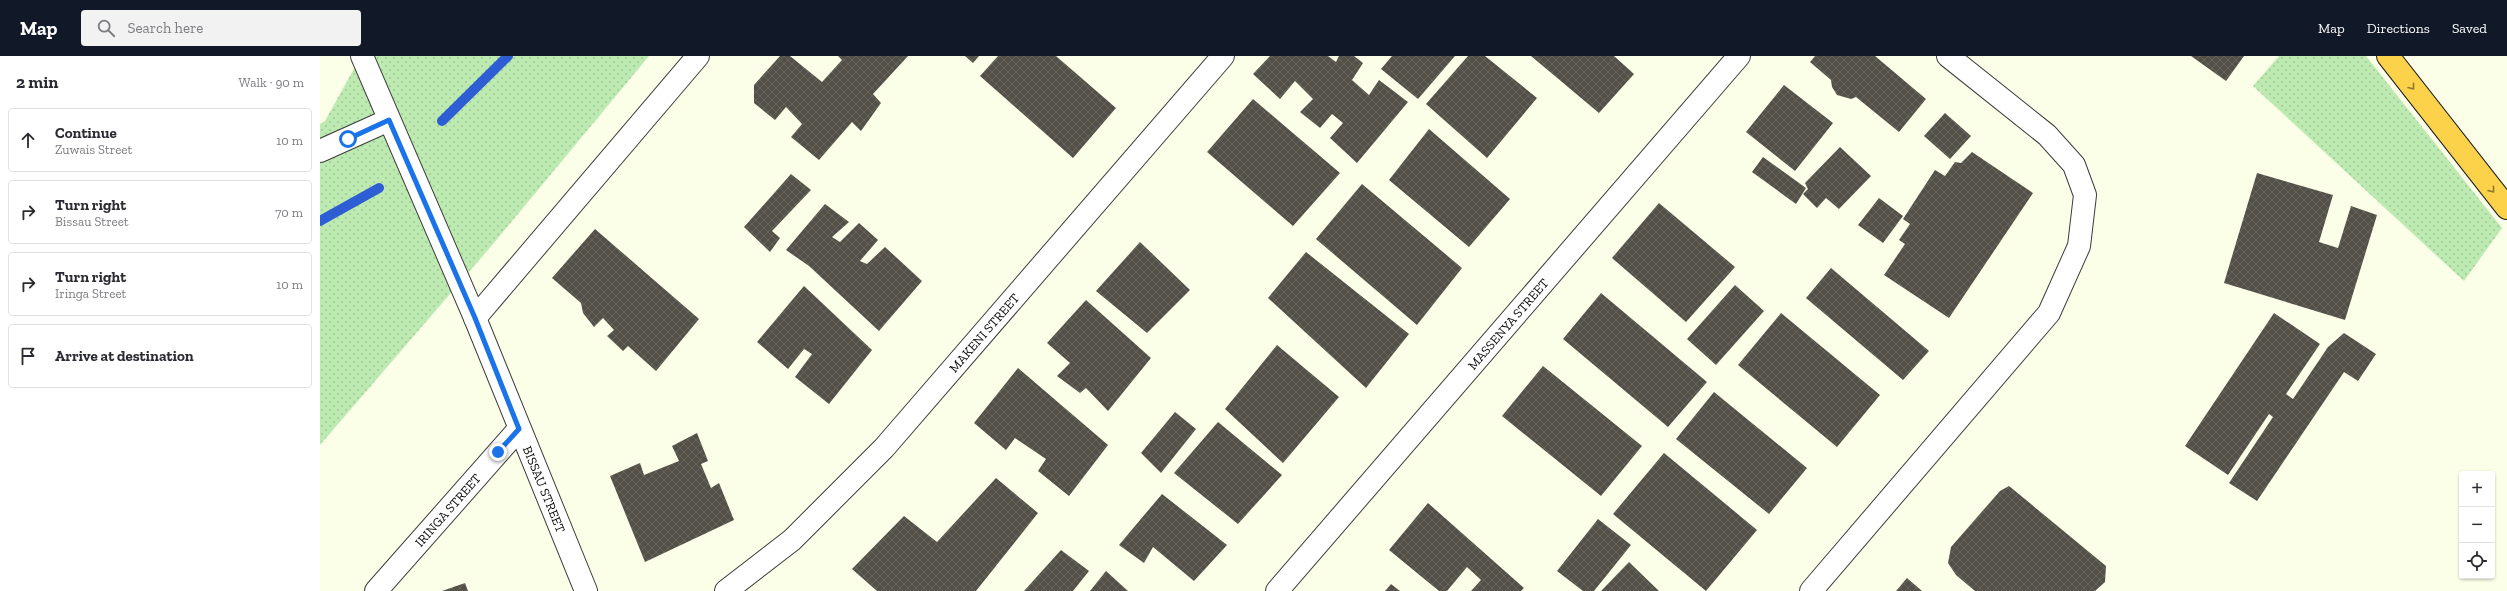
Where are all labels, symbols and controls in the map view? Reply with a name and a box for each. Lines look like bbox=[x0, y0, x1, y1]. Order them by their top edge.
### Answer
search box bbox=[81, 10, 361, 46]
text: Map bbox=[20, 17, 57, 40]
icon: search bbox=[95, 17, 117, 39]
text: Search here bbox=[127, 19, 203, 37]
text: Map bbox=[2318, 20, 2345, 37]
text: Directions bbox=[2367, 20, 2430, 37]
text: Saved bbox=[2452, 20, 2487, 37]
text: 2 min bbox=[16, 72, 58, 92]
text: Walk · 90 m bbox=[239, 75, 304, 90]
one-way arrow bbox=[2407, 82, 2414, 89]
text: Continue bbox=[55, 124, 117, 142]
icon: ahead bbox=[17, 129, 39, 151]
route start bbox=[339, 130, 357, 148]
text: 10 m bbox=[276, 133, 303, 148]
text: Zuwais Street bbox=[55, 142, 132, 157]
one-way arrow bbox=[2487, 185, 2494, 192]
text: Turn right bbox=[55, 196, 126, 214]
icon: right bbox=[17, 201, 39, 223]
text: 70 m bbox=[275, 205, 303, 220]
text: Bissau Street bbox=[55, 214, 129, 229]
text: Turn right bbox=[55, 268, 126, 286]
icon: right bbox=[17, 273, 39, 295]
street label: MASSENYA STREET bbox=[1465, 276, 1551, 373]
text: 10 m bbox=[276, 277, 303, 292]
text: Iringa Street bbox=[55, 286, 126, 301]
street label: MAKENI STREET bbox=[946, 291, 1022, 375]
icon: arrive bbox=[17, 345, 39, 367]
text: Arrive at destination bbox=[55, 347, 194, 365]
route end bbox=[489, 443, 507, 461]
street label: BISSAU STREET bbox=[520, 444, 568, 535]
street label: IRINGA STREET bbox=[412, 471, 484, 550]
map controls bbox=[2459, 471, 2495, 579]
button: + bbox=[2459, 471, 2495, 507]
button: − bbox=[2459, 507, 2495, 543]
button: locate bbox=[2459, 543, 2495, 579]

